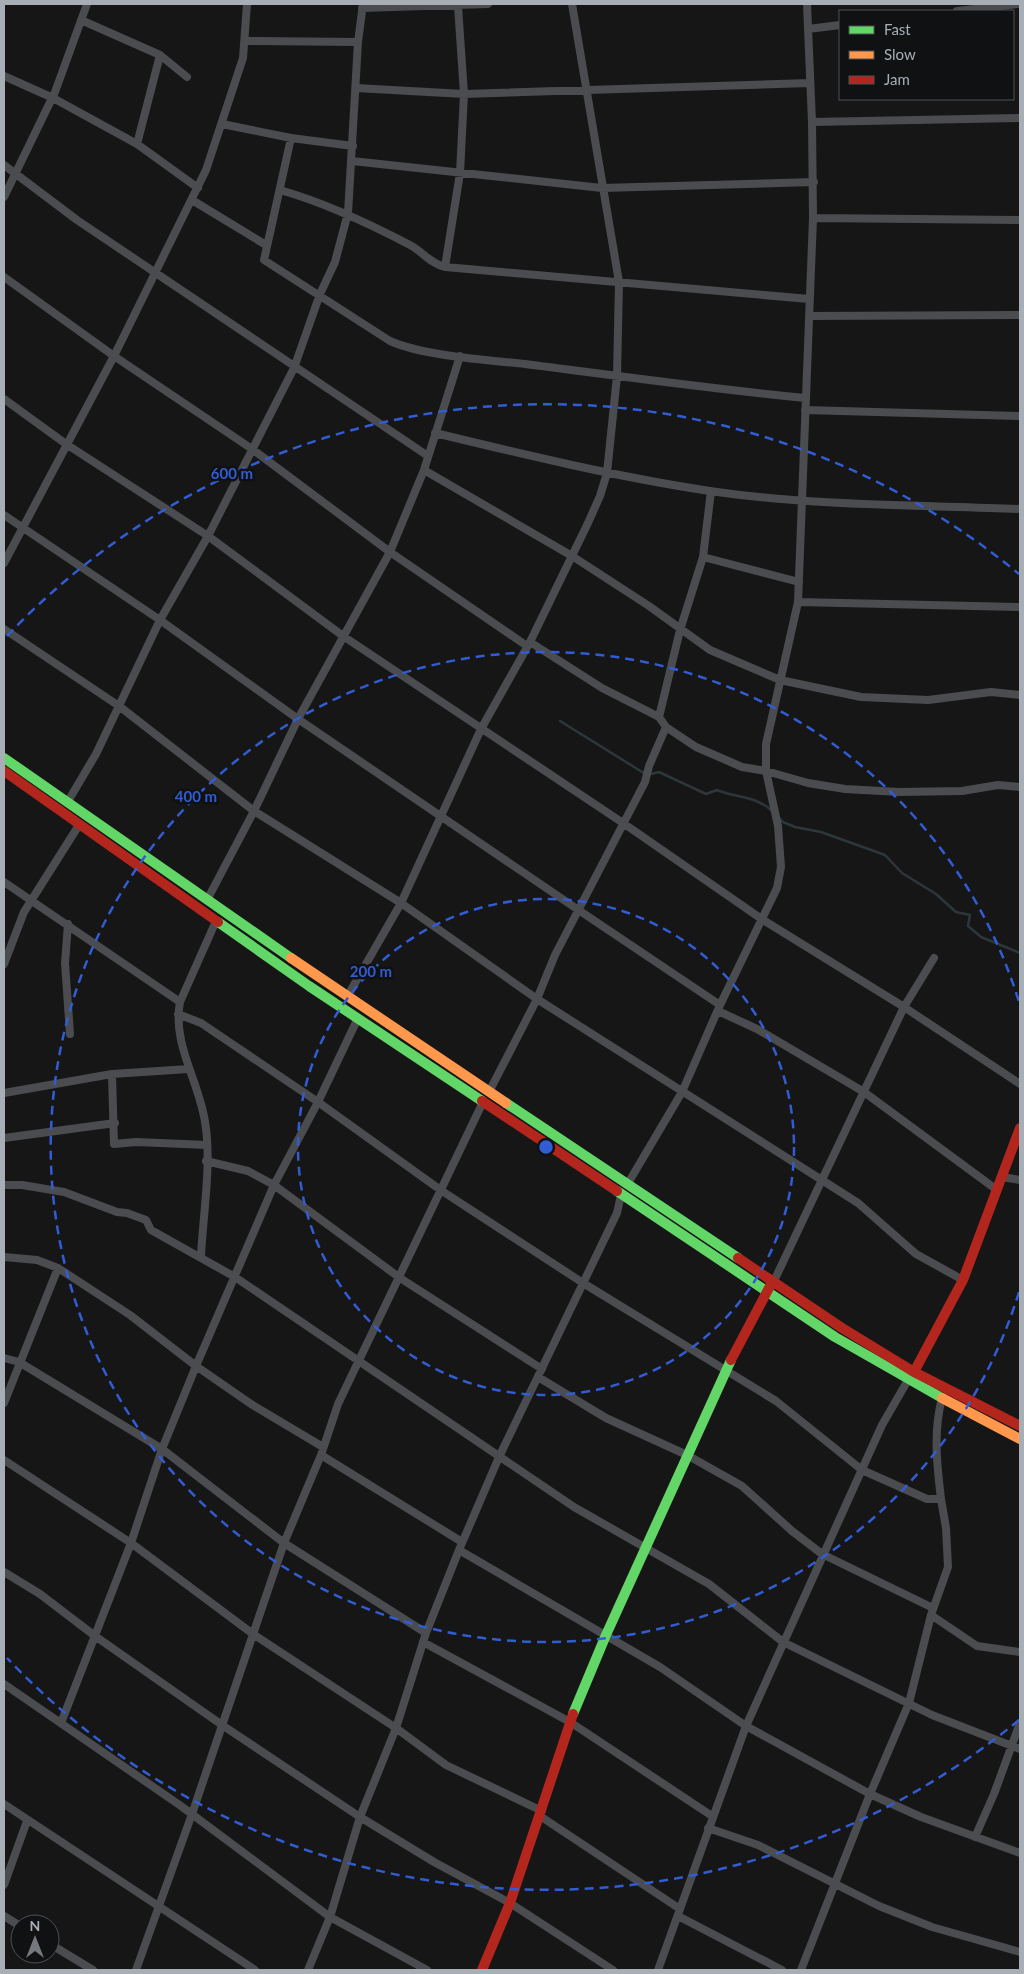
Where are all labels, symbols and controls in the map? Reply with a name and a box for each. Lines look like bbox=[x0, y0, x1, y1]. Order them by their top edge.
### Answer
legend bbox=[839, 10, 1014, 100]
text: Fast bbox=[884, 20, 911, 38]
text: Slow bbox=[884, 45, 916, 63]
text: Jam bbox=[884, 70, 910, 88]
text: 600 m bbox=[211, 464, 253, 482]
text: 400 m bbox=[175, 787, 217, 805]
text: 200 m bbox=[350, 962, 392, 980]
centre of rings bbox=[537, 1138, 555, 1156]
north arrow bbox=[10, 1914, 60, 1964]
text: N bbox=[30, 1917, 40, 1934]

